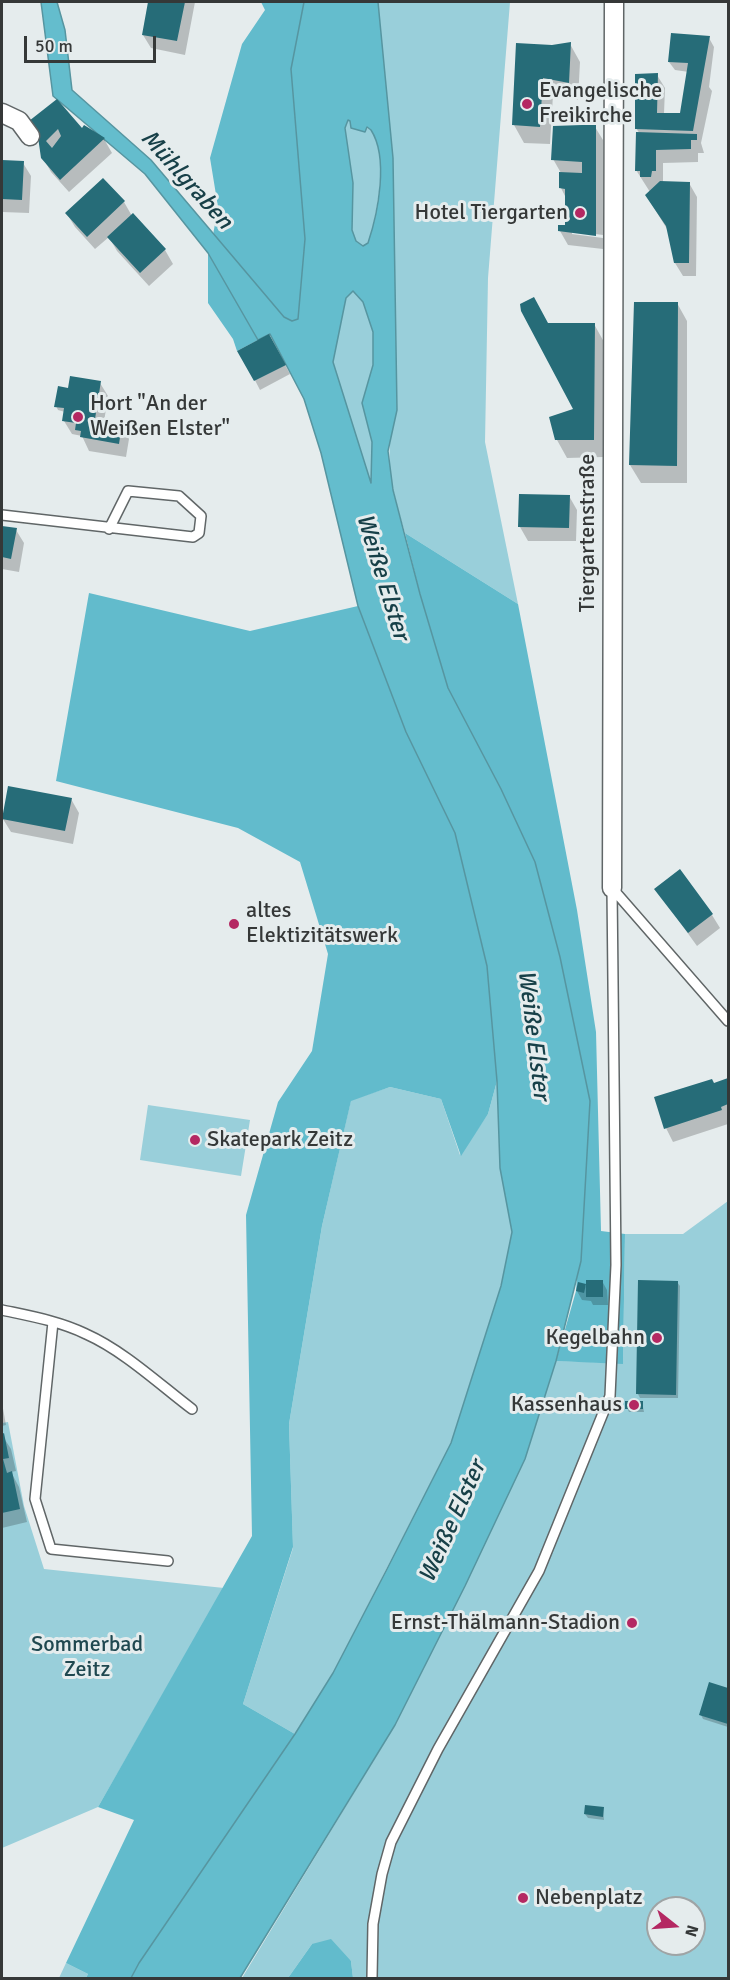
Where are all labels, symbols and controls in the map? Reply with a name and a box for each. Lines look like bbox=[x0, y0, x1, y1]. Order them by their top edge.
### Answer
scale bar bbox=[27, 24, 159, 62]
text: 50 m bbox=[35, 35, 73, 57]
place label: Evangelische Freikirche bbox=[539, 78, 662, 130]
marker: Evangelische Freikirche bbox=[520, 97, 534, 111]
water label: Mühlgraben bbox=[134, 124, 238, 236]
place label: Hotel Tiergarten bbox=[415, 200, 568, 226]
marker: Hotel Tiergarten bbox=[573, 206, 587, 220]
place label: Hort "An der Weißen Elster" bbox=[90, 391, 230, 442]
marker: Hort "An der Weißen Elster" bbox=[71, 410, 85, 424]
street label: Tiergartenstraße bbox=[575, 454, 601, 612]
water label: Weiße Elster bbox=[349, 510, 415, 644]
place label: altes Elektizitätswerk bbox=[246, 898, 398, 950]
marker: altes Elektizitätswerk bbox=[227, 917, 241, 931]
water label: Weiße Elster bbox=[511, 969, 555, 1101]
place label: Skatepark Zeitz bbox=[207, 1127, 353, 1153]
marker: Skatepark Zeitz bbox=[188, 1133, 202, 1147]
place label: Kegelbahn bbox=[545, 1325, 645, 1351]
marker: Kegelbahn bbox=[650, 1331, 664, 1345]
place label: Kassenhaus bbox=[511, 1392, 622, 1418]
marker: Kassenhaus bbox=[627, 1398, 641, 1412]
water label: Weiße Elster bbox=[413, 1457, 493, 1587]
place label: Ernst-Thälmann-Stadion bbox=[391, 1610, 620, 1636]
marker: Ernst-Thälmann-Stadion bbox=[625, 1616, 639, 1630]
park label: Sommerbad Zeitz bbox=[31, 1632, 143, 1684]
place label: Nebenplatz bbox=[535, 1885, 642, 1911]
marker: Nebenplatz bbox=[516, 1891, 530, 1905]
north arrow bbox=[646, 1896, 706, 1956]
text: N bbox=[680, 1922, 702, 1939]

